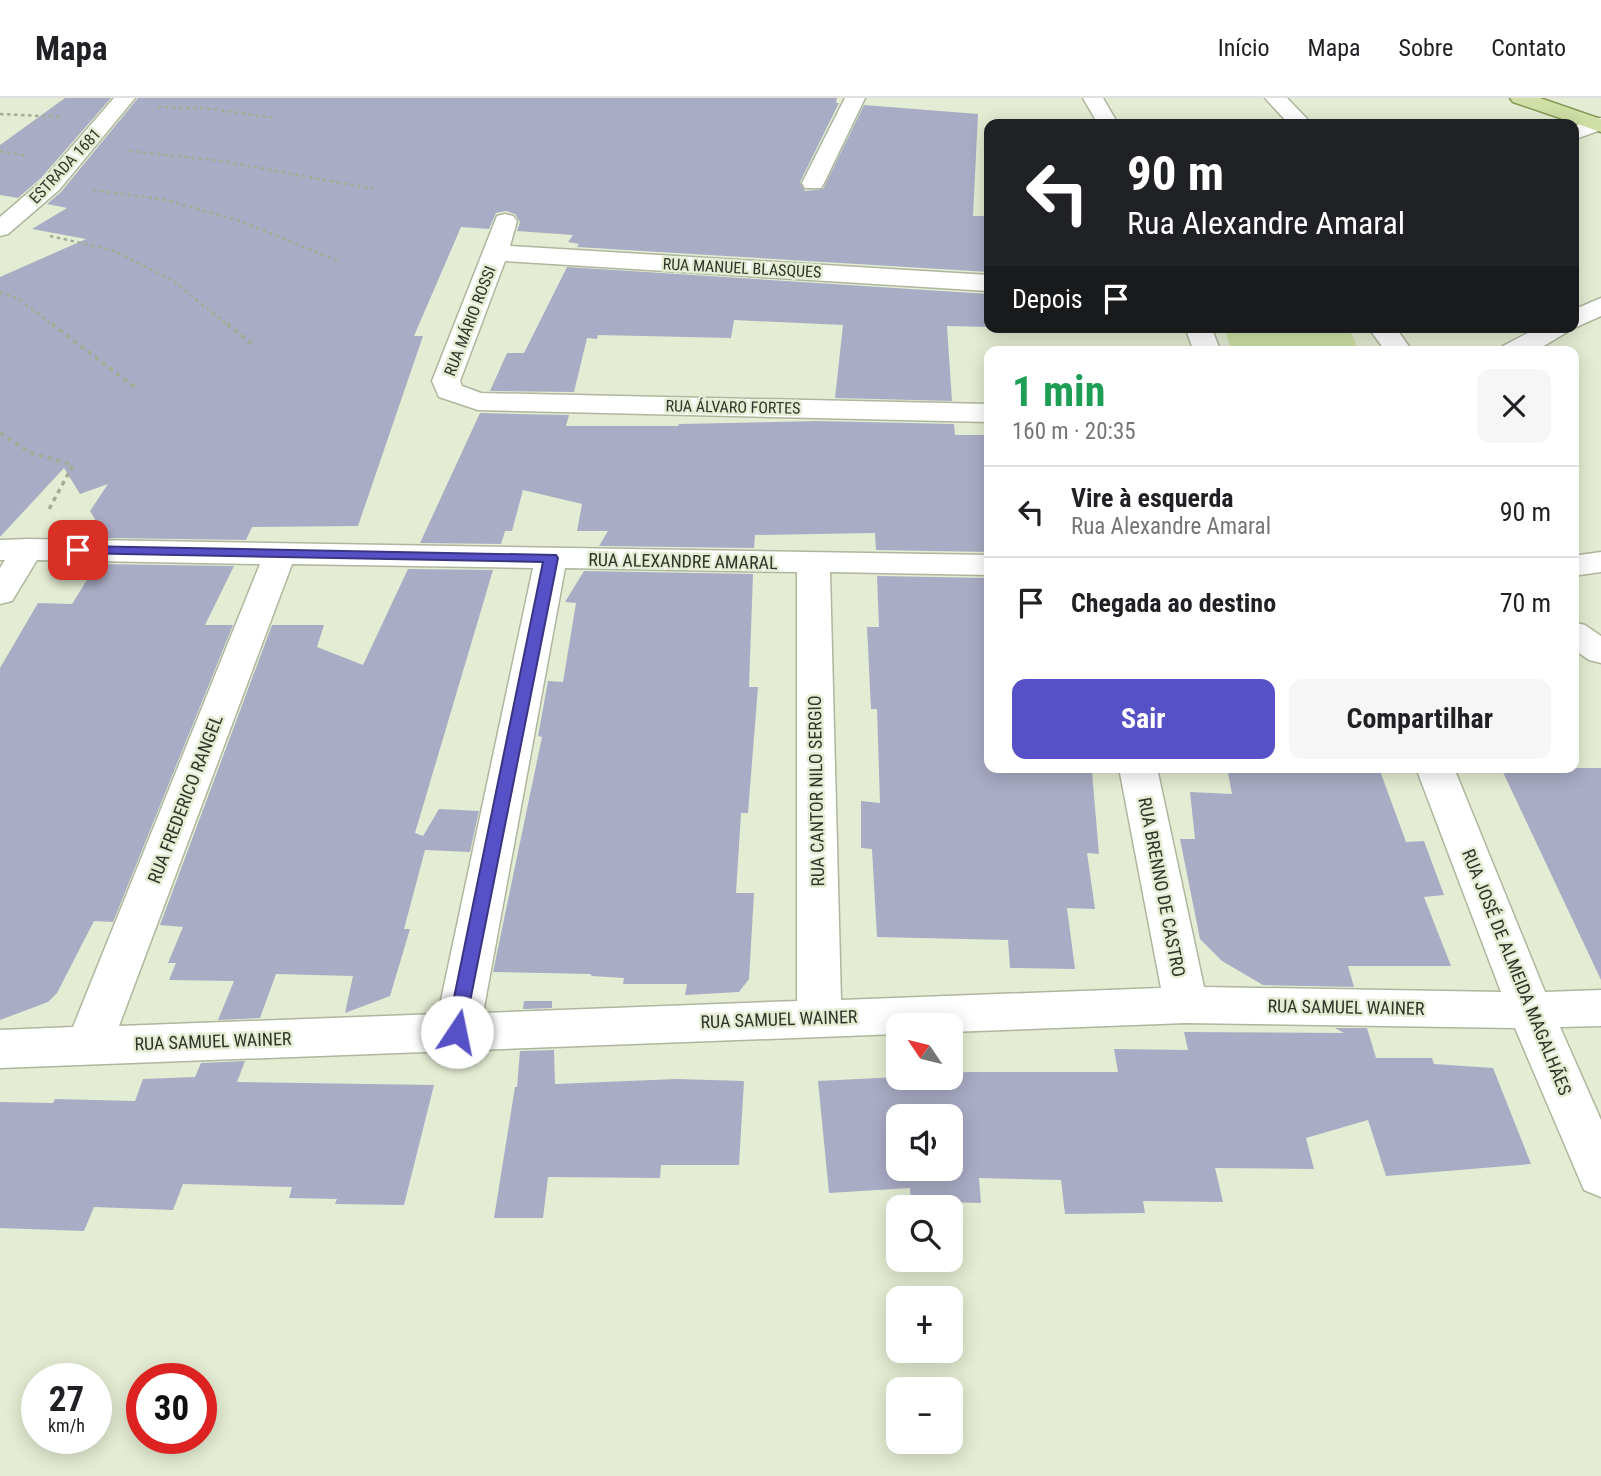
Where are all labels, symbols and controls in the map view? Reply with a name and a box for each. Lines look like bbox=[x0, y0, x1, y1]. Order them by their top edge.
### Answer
text: Mapa bbox=[35, 29, 107, 68]
text: Início bbox=[1218, 34, 1270, 62]
text: Mapa bbox=[1308, 34, 1361, 62]
text: Sobre bbox=[1399, 34, 1453, 62]
text: Contato bbox=[1491, 34, 1566, 62]
street label: ESTRADA 1681 bbox=[25, 125, 105, 207]
text: 90 m bbox=[1127, 145, 1224, 202]
icon: left bbox=[1012, 147, 1103, 238]
text: Rua Alexandre Amaral bbox=[1127, 204, 1405, 242]
street label: RUA MANUEL BLASQUES bbox=[662, 254, 822, 282]
street label: RUA MÁRIO ROSSI bbox=[440, 263, 500, 379]
icon: arrive bbox=[1097, 280, 1135, 318]
text: Depois bbox=[1012, 284, 1083, 314]
text: 1 min bbox=[1012, 367, 1105, 416]
button: close bbox=[1477, 369, 1551, 443]
street label: RUA ÁLVARO FORTES bbox=[665, 396, 801, 418]
text: 160 m · 20:35 bbox=[1012, 418, 1136, 445]
text: Vire à esquerda bbox=[1071, 483, 1234, 513]
icon: left bbox=[1012, 493, 1050, 531]
text: 90 m bbox=[1500, 497, 1551, 527]
text: Rua Alexandre Amaral bbox=[1071, 513, 1271, 540]
pin bbox=[48, 520, 108, 580]
icon: arrive bbox=[59, 531, 97, 569]
street label: RUA ALEXANDRE AMARAL bbox=[588, 549, 778, 573]
icon: arrive bbox=[1012, 584, 1050, 622]
text: Chegada ao destino bbox=[1071, 588, 1276, 618]
text: 70 m bbox=[1500, 588, 1551, 618]
button: Sair bbox=[1012, 679, 1275, 759]
button: Compartilhar bbox=[1289, 679, 1551, 759]
street label: RUA CANTOR NILO SERGIO bbox=[804, 695, 828, 887]
street label: RUA FREDERICO RANGEL bbox=[143, 711, 227, 886]
street label: RUA BRENNO DE CASTRO bbox=[1134, 795, 1190, 979]
street label: RUA JOSÉ DE ALMEIDA MAGALHÃES bbox=[1458, 846, 1576, 1098]
position arrow bbox=[420, 995, 494, 1069]
street label: RUA SAMUEL WAINER bbox=[1267, 995, 1425, 1019]
street label: RUA SAMUEL WAINER bbox=[700, 1006, 858, 1032]
north arrow bbox=[886, 1013, 962, 1090]
map controls bbox=[886, 1013, 963, 1454]
street label: RUA SAMUEL WAINER bbox=[134, 1028, 292, 1054]
button: sound bbox=[886, 1104, 963, 1181]
button: search bbox=[886, 1195, 963, 1272]
button: + bbox=[886, 1286, 963, 1363]
speed limit sign: 30 bbox=[126, 1363, 217, 1454]
button: − bbox=[886, 1377, 963, 1454]
text: 27 bbox=[49, 1379, 84, 1420]
text: km/h bbox=[48, 1415, 85, 1436]

